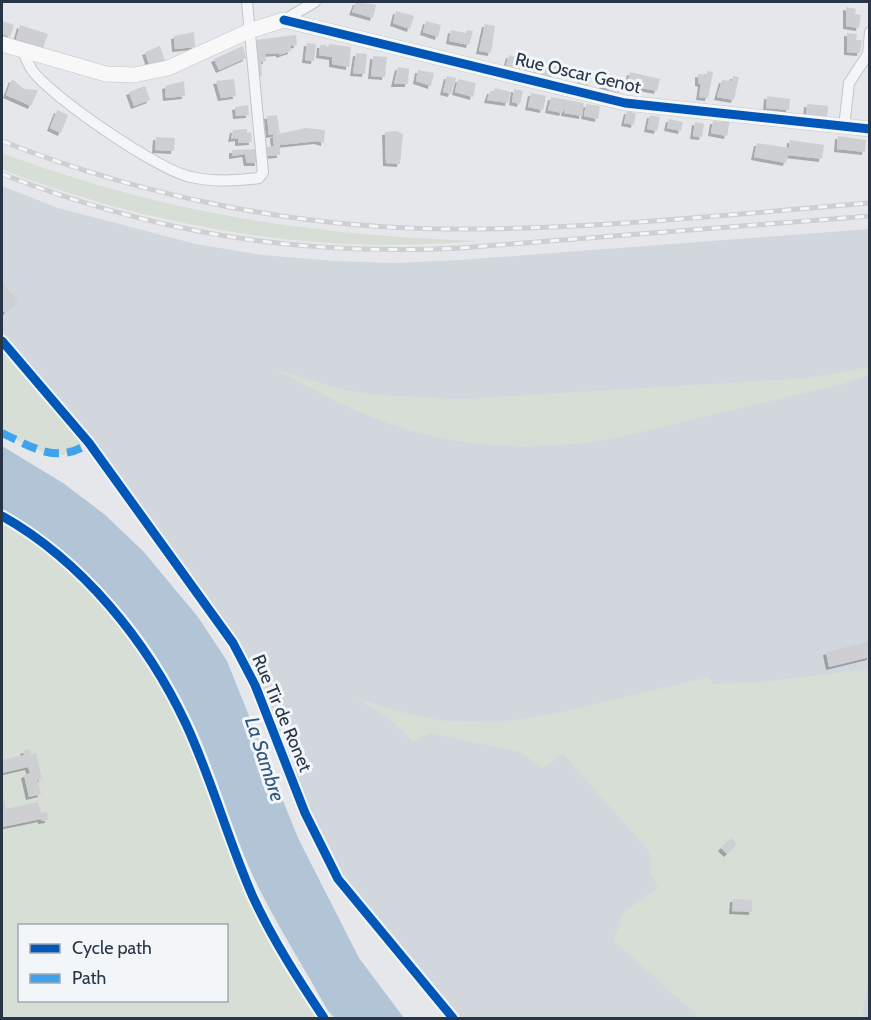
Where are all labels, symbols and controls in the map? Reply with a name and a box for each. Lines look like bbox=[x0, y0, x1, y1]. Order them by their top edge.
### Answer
street label: Rue Oscar Genot bbox=[513, 48, 643, 98]
street label: Rue Tir de Ronet bbox=[247, 651, 317, 775]
water label: La Sambre bbox=[240, 714, 290, 804]
legend bbox=[18, 924, 228, 1002]
text: Cycle path bbox=[72, 937, 152, 959]
text: Path bbox=[72, 967, 106, 989]

